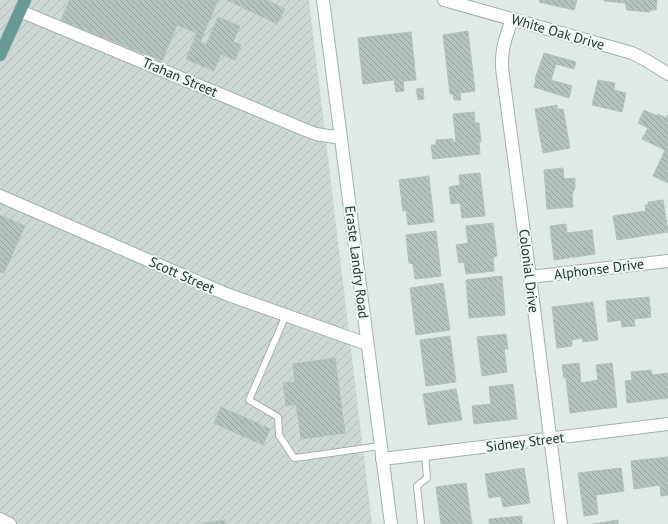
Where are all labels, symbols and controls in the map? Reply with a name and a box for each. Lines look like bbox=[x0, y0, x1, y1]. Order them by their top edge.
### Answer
street label: White Oak Drive bbox=[509, 10, 607, 54]
street label: Trahan Street bbox=[140, 53, 220, 101]
street label: Eraste Landry Road bbox=[341, 204, 373, 320]
street label: Colonial Drive bbox=[515, 228, 543, 314]
street label: Scott Street bbox=[146, 253, 218, 298]
street label: Alphonse Drive bbox=[553, 255, 645, 283]
street label: Sidney Street bbox=[485, 428, 565, 456]

